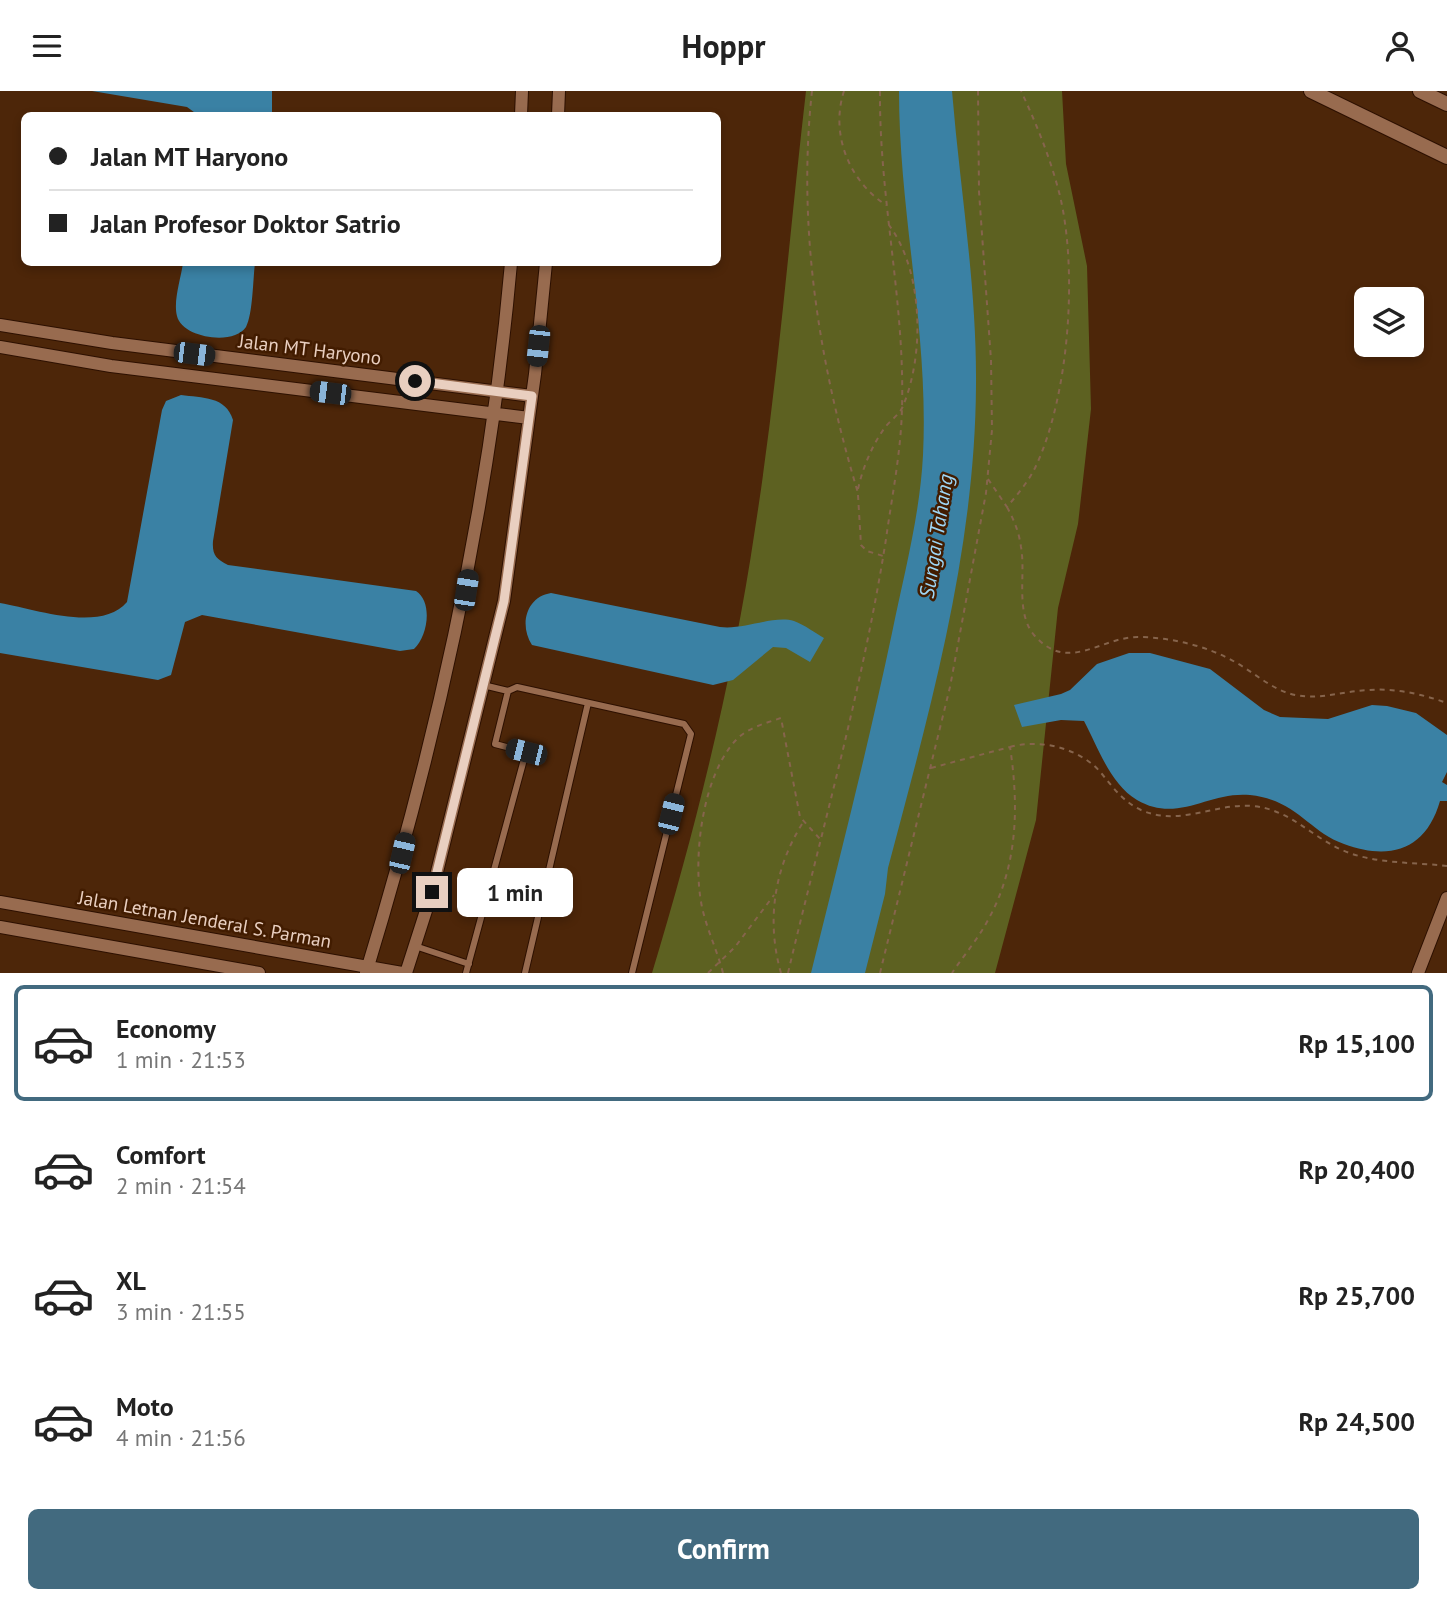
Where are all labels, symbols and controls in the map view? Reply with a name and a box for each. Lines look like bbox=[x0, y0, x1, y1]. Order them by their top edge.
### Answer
text: Hoppr bbox=[682, 25, 765, 67]
icon: menu bbox=[28, 27, 66, 65]
icon: person bbox=[1381, 27, 1419, 65]
text: Jalan MT Haryono bbox=[91, 140, 288, 173]
text: Jalan Profesor Doktor Satrio bbox=[91, 207, 401, 240]
map controls bbox=[1354, 287, 1424, 357]
button: layers bbox=[1354, 287, 1424, 357]
car bbox=[526, 324, 551, 368]
street label: Jalan MT Haryono bbox=[236, 328, 383, 370]
car bbox=[172, 341, 217, 367]
route start bbox=[399, 365, 431, 397]
car bbox=[308, 380, 353, 406]
water label: Sungai Tahang bbox=[913, 472, 959, 600]
car bbox=[453, 568, 480, 612]
car bbox=[504, 737, 549, 767]
car bbox=[656, 791, 687, 837]
car bbox=[388, 830, 417, 876]
callout: 1 min bbox=[457, 867, 572, 917]
route end bbox=[416, 876, 448, 908]
text: 1 min bbox=[487, 878, 543, 907]
street label: Jalan Letnan Jenderal S. Parman bbox=[76, 885, 333, 953]
icon: car bbox=[32, 1012, 95, 1075]
text: Economy bbox=[116, 1012, 216, 1045]
text: Rp 15,100 bbox=[1298, 1027, 1415, 1060]
text: 1 min · 21:53 bbox=[116, 1045, 246, 1074]
icon: car bbox=[32, 1138, 95, 1201]
text: Comfort bbox=[116, 1138, 206, 1171]
text: Rp 20,400 bbox=[1298, 1153, 1415, 1186]
text: 2 min · 21:54 bbox=[116, 1171, 246, 1200]
icon: car bbox=[32, 1264, 95, 1327]
text: XL bbox=[116, 1264, 146, 1297]
text: Rp 25,700 bbox=[1298, 1279, 1415, 1312]
text: 3 min · 21:55 bbox=[116, 1297, 246, 1326]
icon: car bbox=[32, 1390, 95, 1453]
text: Moto bbox=[116, 1390, 174, 1423]
text: Rp 24,500 bbox=[1298, 1405, 1415, 1438]
text: 4 min · 21:56 bbox=[116, 1423, 246, 1452]
button: Confirm bbox=[28, 1509, 1419, 1589]

